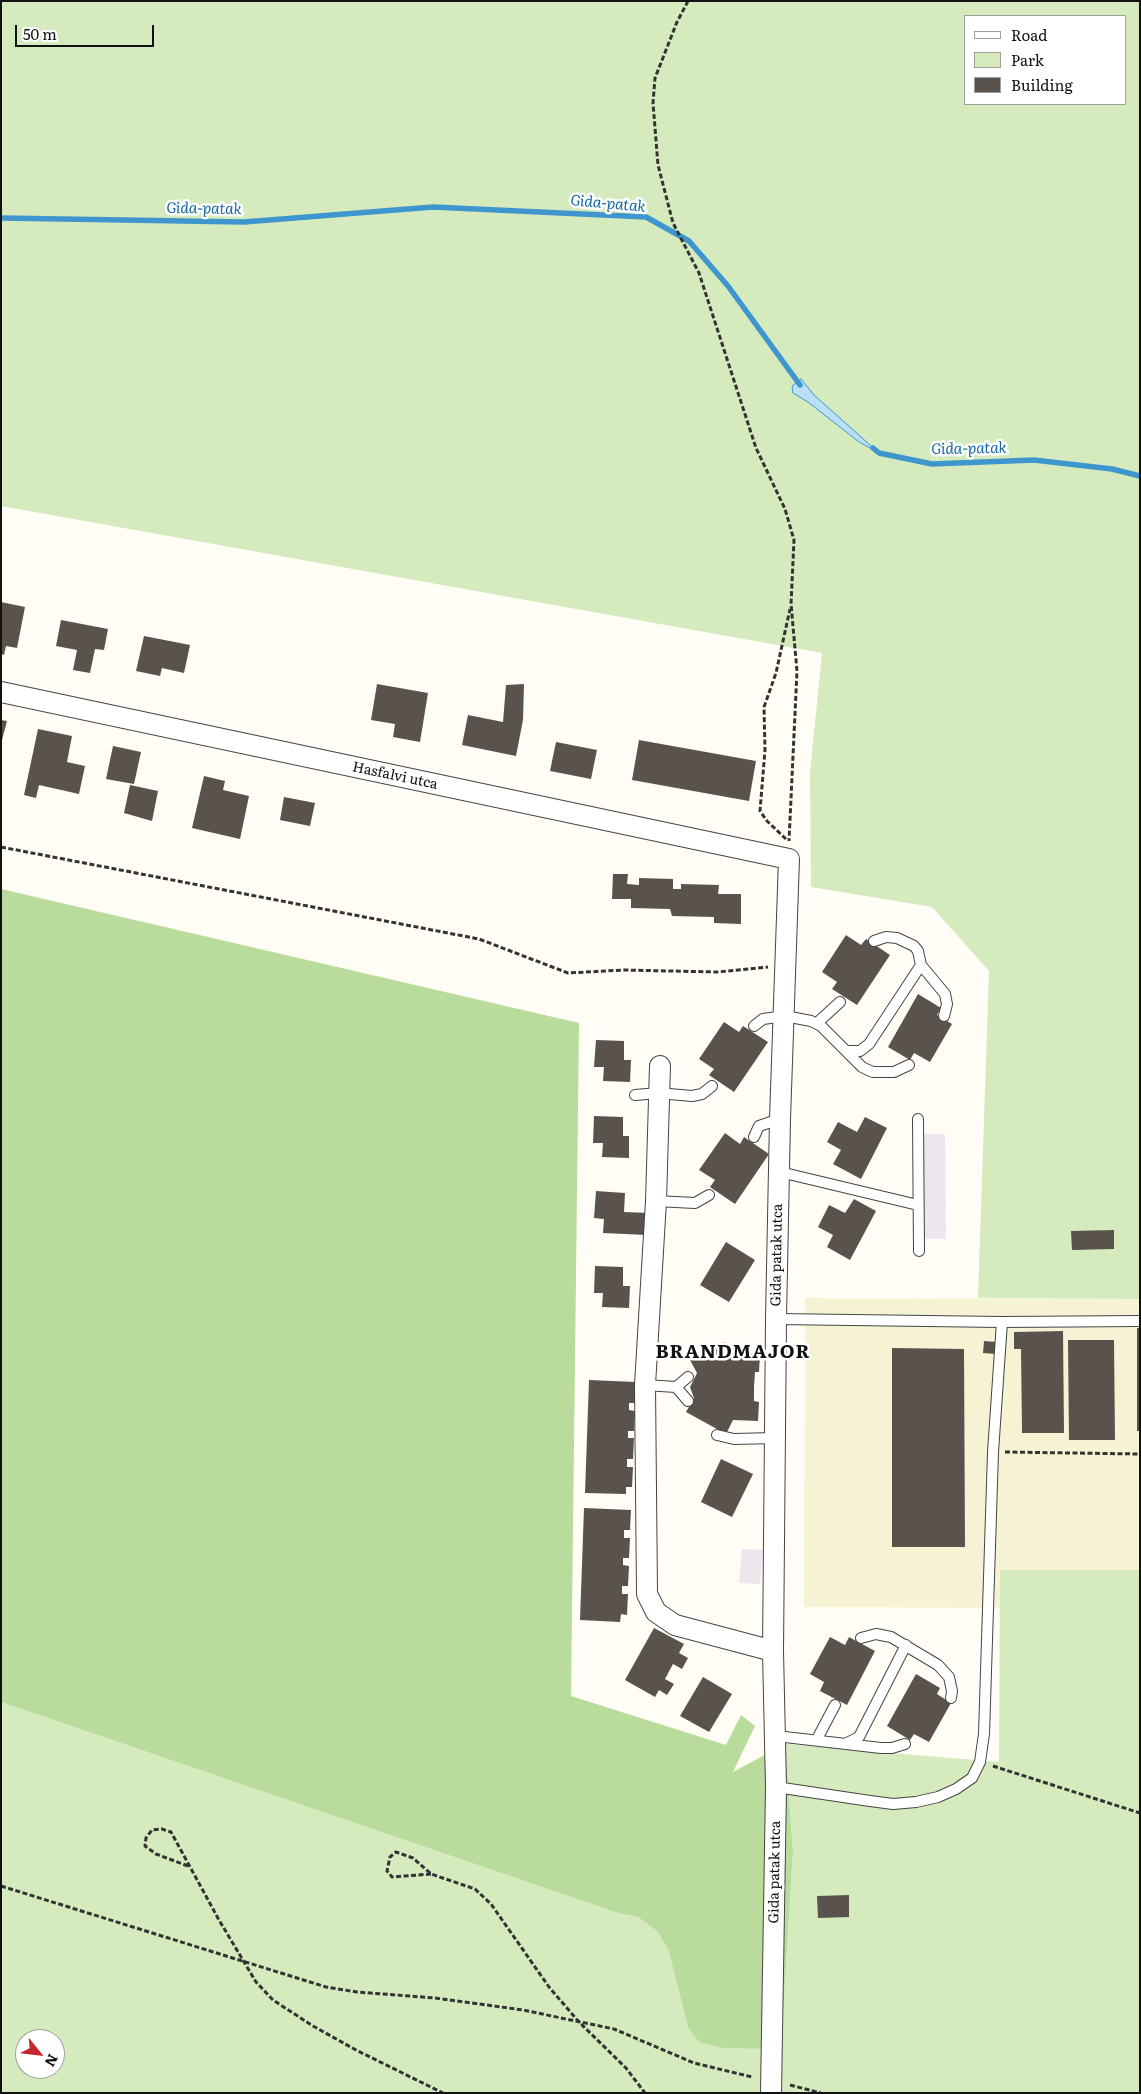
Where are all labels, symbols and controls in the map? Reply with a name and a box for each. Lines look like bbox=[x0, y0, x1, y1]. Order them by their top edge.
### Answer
scale bar bbox=[18, 15, 156, 47]
legend bbox=[964, 15, 1126, 105]
text: 50 m bbox=[23, 22, 57, 45]
text: Road bbox=[1011, 23, 1047, 46]
text: Park bbox=[1011, 48, 1044, 71]
text: Building bbox=[1011, 73, 1073, 96]
water label: Gida-patak bbox=[570, 192, 646, 216]
water label: Gida-patak bbox=[166, 199, 242, 219]
water label: Gida-patak bbox=[931, 439, 1007, 459]
street label: Hasfalvi utca bbox=[351, 759, 439, 793]
street label: Gida patak utca bbox=[768, 1203, 786, 1307]
district label: BRANDMAJOR bbox=[654, 1341, 812, 1363]
street label: Gida patak utca bbox=[766, 1820, 784, 1924]
north arrow bbox=[15, 2029, 65, 2079]
text: N bbox=[41, 2051, 64, 2071]

